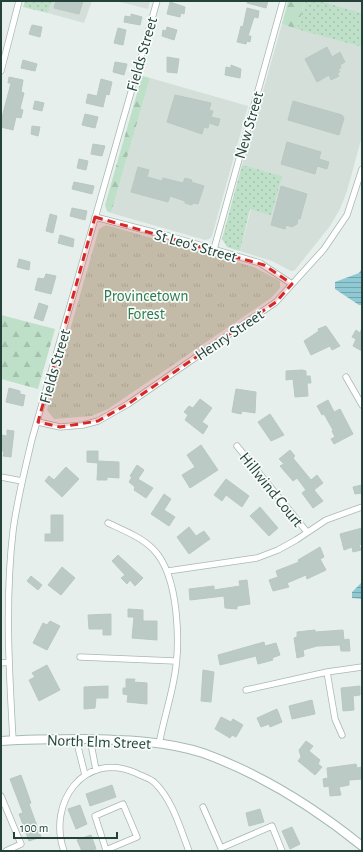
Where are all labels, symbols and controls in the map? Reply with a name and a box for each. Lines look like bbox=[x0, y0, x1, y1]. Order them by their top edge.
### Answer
street label: Fields Street bbox=[124, 15, 160, 93]
street label: New Street bbox=[232, 90, 266, 161]
street label: St Leo's Street bbox=[153, 227, 239, 265]
park label: Provincetown Forest bbox=[104, 288, 188, 322]
street label: Henry Street bbox=[193, 306, 267, 364]
street label: Fields Street bbox=[37, 327, 73, 405]
street label: Hillwind Court bbox=[236, 449, 306, 530]
street label: North Elm Street bbox=[47, 732, 151, 752]
scale bar bbox=[14, 814, 117, 840]
text: 100 m bbox=[20, 822, 48, 834]

